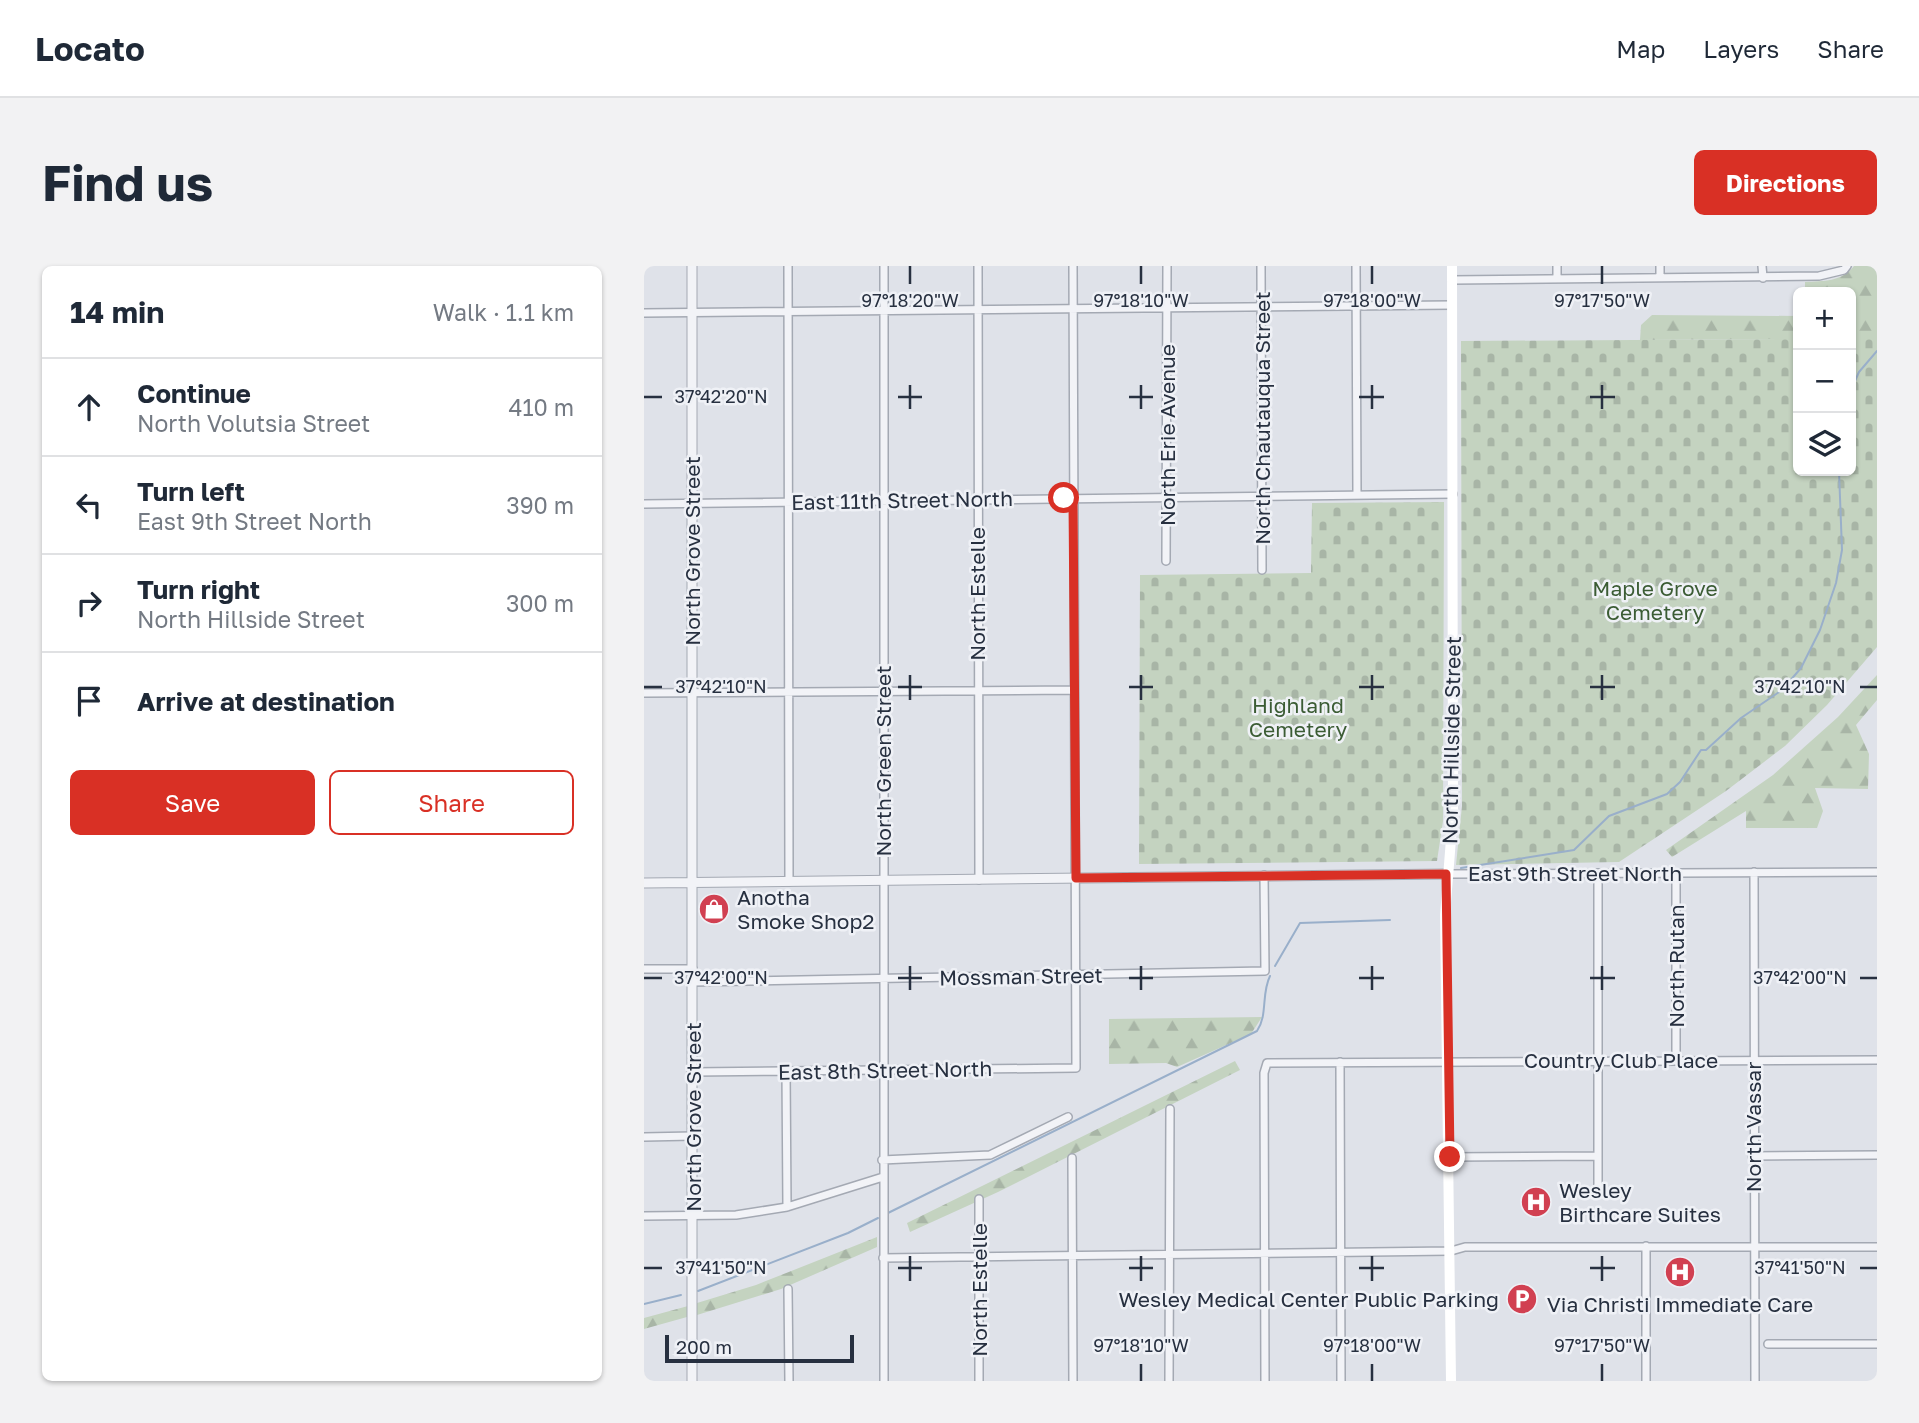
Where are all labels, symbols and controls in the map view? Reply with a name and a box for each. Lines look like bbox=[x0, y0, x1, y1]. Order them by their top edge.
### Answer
text: Locato bbox=[35, 29, 145, 68]
text: Map bbox=[1616, 34, 1665, 63]
text: Layers bbox=[1703, 34, 1779, 63]
text: Share bbox=[1817, 34, 1884, 63]
button: Directions bbox=[1694, 150, 1877, 215]
text: Find us bbox=[42, 153, 213, 212]
map controls bbox=[1793, 287, 1856, 476]
button: + bbox=[1793, 287, 1856, 350]
text: 97°18'20"W bbox=[861, 289, 959, 311]
text: 97°18'10"W bbox=[1093, 289, 1189, 311]
text: 97°18'00"W bbox=[1323, 289, 1421, 311]
text: 97°17'50"W bbox=[1554, 289, 1650, 311]
street label: North Chautauqua Street bbox=[1249, 291, 1275, 545]
text: 14 min bbox=[70, 294, 164, 330]
text: Walk · 1.1 km bbox=[433, 298, 574, 326]
street label: North Erie Avenue bbox=[1154, 344, 1180, 526]
button: − bbox=[1793, 350, 1856, 413]
text: Continue bbox=[137, 378, 251, 409]
text: 37°42'20"N bbox=[674, 385, 768, 407]
icon: ahead bbox=[70, 388, 108, 426]
text: 410 m bbox=[508, 393, 574, 421]
text: North Volutsia Street bbox=[137, 409, 370, 437]
button: layers bbox=[1793, 413, 1856, 476]
street label: North Grove Street bbox=[679, 456, 705, 646]
text: Turn left bbox=[137, 476, 245, 507]
route start bbox=[1048, 482, 1079, 513]
street label: East 11th Street North bbox=[791, 485, 1013, 515]
icon: left bbox=[70, 486, 108, 524]
text: 390 m bbox=[506, 491, 574, 519]
text: East 9th Street North bbox=[137, 507, 372, 535]
street label: North Estelle bbox=[964, 527, 990, 661]
text: Turn right bbox=[137, 574, 260, 605]
park label: Maple Grove Cemetery bbox=[1592, 575, 1718, 625]
icon: right bbox=[70, 584, 108, 622]
text: 300 m bbox=[506, 589, 574, 617]
text: North Hillside Street bbox=[137, 605, 365, 633]
street label: North Hillside Street bbox=[1436, 636, 1466, 844]
street label: North Green Street bbox=[870, 665, 896, 857]
text: 37°42'10"N bbox=[675, 675, 767, 697]
text: 37°42'10"N bbox=[1754, 675, 1846, 697]
icon: arrive bbox=[70, 682, 108, 720]
text: Arrive at destination bbox=[137, 686, 395, 717]
park label: Highland Cemetery bbox=[1249, 692, 1347, 742]
button: Save bbox=[70, 770, 315, 835]
button: Share bbox=[329, 770, 574, 835]
street label: East 9th Street North bbox=[1468, 860, 1682, 886]
place label: Anotha Smoke Shop2 bbox=[737, 884, 875, 934]
shop icon: Anotha Smoke Shop2 bbox=[697, 892, 731, 926]
street label: North Rutan bbox=[1663, 904, 1689, 1028]
street label: Mossman Street bbox=[939, 962, 1103, 990]
text: 37°42'00"N bbox=[674, 966, 768, 988]
text: 37°42'00"N bbox=[1753, 966, 1847, 988]
street label: North Grove Street bbox=[680, 1022, 706, 1212]
street label: Country Club Place bbox=[1524, 1047, 1718, 1073]
street label: East 8th Street North bbox=[778, 1055, 992, 1085]
street label: North Vassar bbox=[1740, 1062, 1766, 1192]
route end bbox=[1434, 1141, 1465, 1172]
place label: Wesley Birthcare Suites bbox=[1559, 1177, 1721, 1227]
hospital icon: Wesley Birthcare Suites bbox=[1519, 1185, 1553, 1219]
street label: North Estelle bbox=[966, 1223, 992, 1357]
hospital icon: Via Christi Immediate Care bbox=[1663, 1255, 1697, 1289]
text: 37°41'50"N bbox=[675, 1256, 767, 1278]
text: 37°41'50"N bbox=[1754, 1256, 1846, 1278]
parking icon: Wesley Medical Center Public Parking bbox=[1505, 1282, 1539, 1316]
place label: Wesley Medical Center Public Parking bbox=[1119, 1286, 1499, 1312]
place label: Via Christi Immediate Care bbox=[1547, 1291, 1813, 1317]
scale bar bbox=[665, 1332, 854, 1364]
text: 97°18'10"W bbox=[1093, 1334, 1189, 1356]
text: 97°18'00"W bbox=[1323, 1334, 1421, 1356]
text: 97°17'50"W bbox=[1554, 1334, 1650, 1356]
text: 200 m bbox=[676, 1335, 732, 1358]

